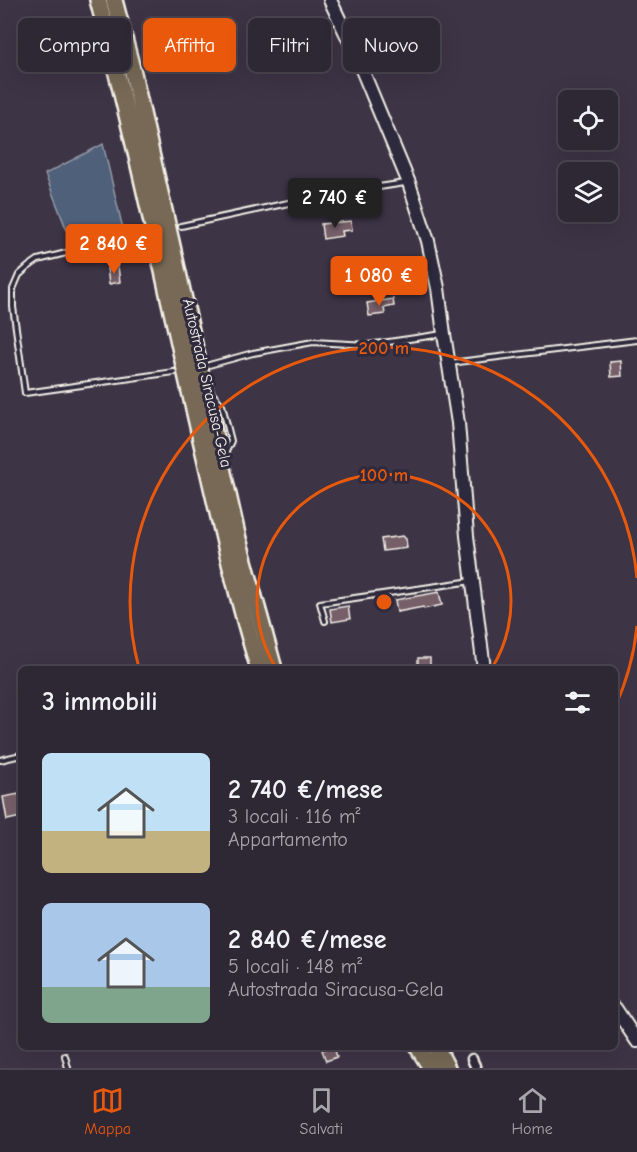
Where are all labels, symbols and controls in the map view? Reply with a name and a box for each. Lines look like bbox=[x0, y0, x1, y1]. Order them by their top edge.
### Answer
chip: Compra bbox=[18, 18, 131, 72]
chip: Affitta bbox=[143, 18, 236, 72]
chip: Filtri bbox=[248, 18, 331, 72]
chip: Nuovo bbox=[343, 18, 440, 72]
map controls bbox=[558, 90, 618, 222]
button: locate bbox=[558, 90, 618, 150]
button: layers bbox=[558, 162, 618, 222]
pin: 2 740 € bbox=[280, 178, 390, 229]
text: 2 740 € bbox=[302, 186, 368, 209]
pin: 2 840 € bbox=[59, 224, 169, 275]
text: 2 840 € bbox=[79, 232, 149, 255]
pin: 1 080 € bbox=[324, 256, 434, 307]
text: 1 080 € bbox=[345, 264, 414, 287]
street label: Autostrada Siracusa-Gela bbox=[179, 297, 235, 469]
text: 200 m bbox=[359, 338, 409, 359]
text: 100 m bbox=[360, 465, 408, 486]
centre of rings bbox=[374, 592, 394, 612]
icon: filters bbox=[561, 686, 594, 719]
text: 3 immobili bbox=[42, 687, 158, 717]
text: 2 740 €/mese bbox=[228, 775, 383, 805]
icon: home bbox=[90, 777, 162, 849]
text: 3 locali · 116 m² bbox=[228, 805, 360, 828]
text: Appartamento bbox=[228, 828, 348, 851]
text: 2 840 €/mese bbox=[228, 925, 386, 955]
icon: home bbox=[90, 927, 162, 999]
text: 5 locali · 148 m² bbox=[228, 955, 362, 978]
text: Autostrada Siracusa-Gela bbox=[228, 978, 444, 1001]
tab: Mappa bbox=[84, 1084, 131, 1138]
tab: Salvati bbox=[300, 1084, 343, 1138]
tab: Home bbox=[511, 1084, 553, 1138]

